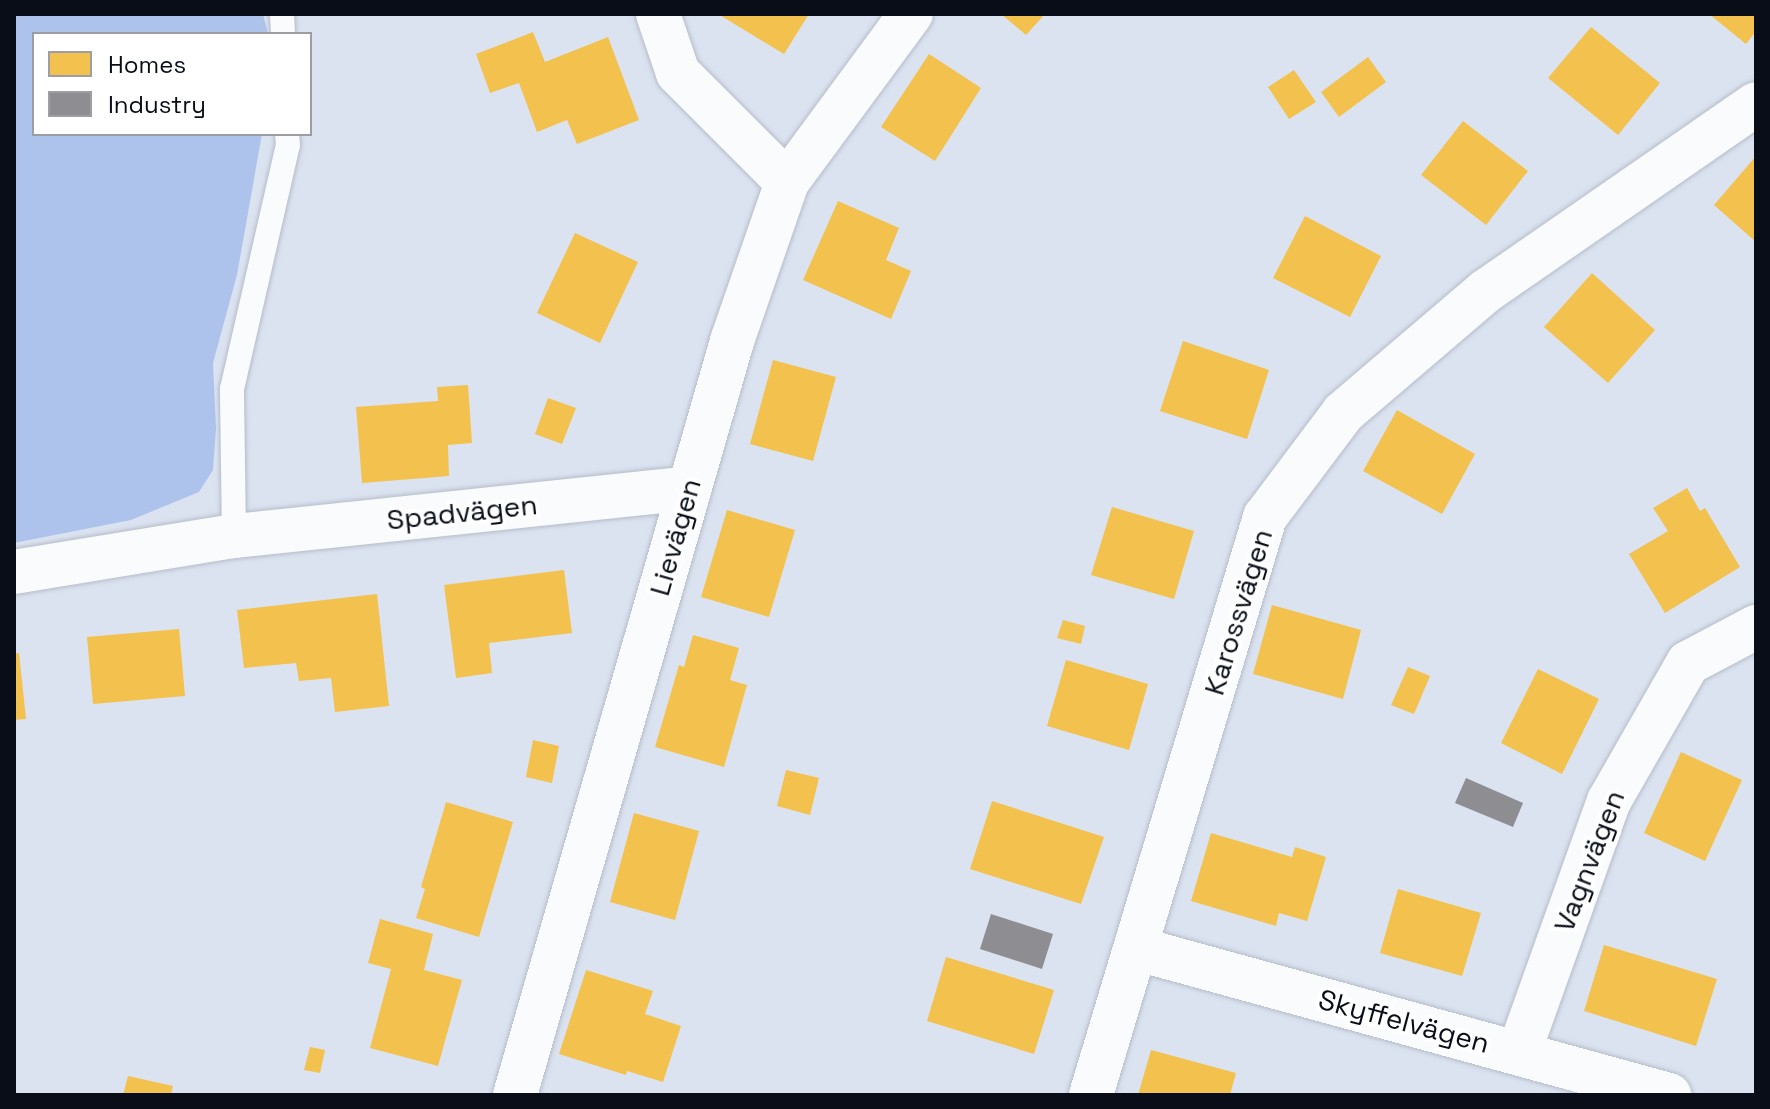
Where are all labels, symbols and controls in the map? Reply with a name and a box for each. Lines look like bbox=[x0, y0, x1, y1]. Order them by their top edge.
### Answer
legend bbox=[32, 32, 312, 136]
text: Homes bbox=[108, 49, 186, 80]
text: Industry bbox=[108, 89, 206, 120]
street label: Lievägen bbox=[642, 475, 708, 599]
street label: Spadvägen bbox=[385, 487, 539, 537]
street label: Karossvägen bbox=[1197, 525, 1279, 699]
street label: Vagnvägen bbox=[1547, 785, 1631, 937]
street label: Skyffelvägen bbox=[1315, 982, 1493, 1060]

